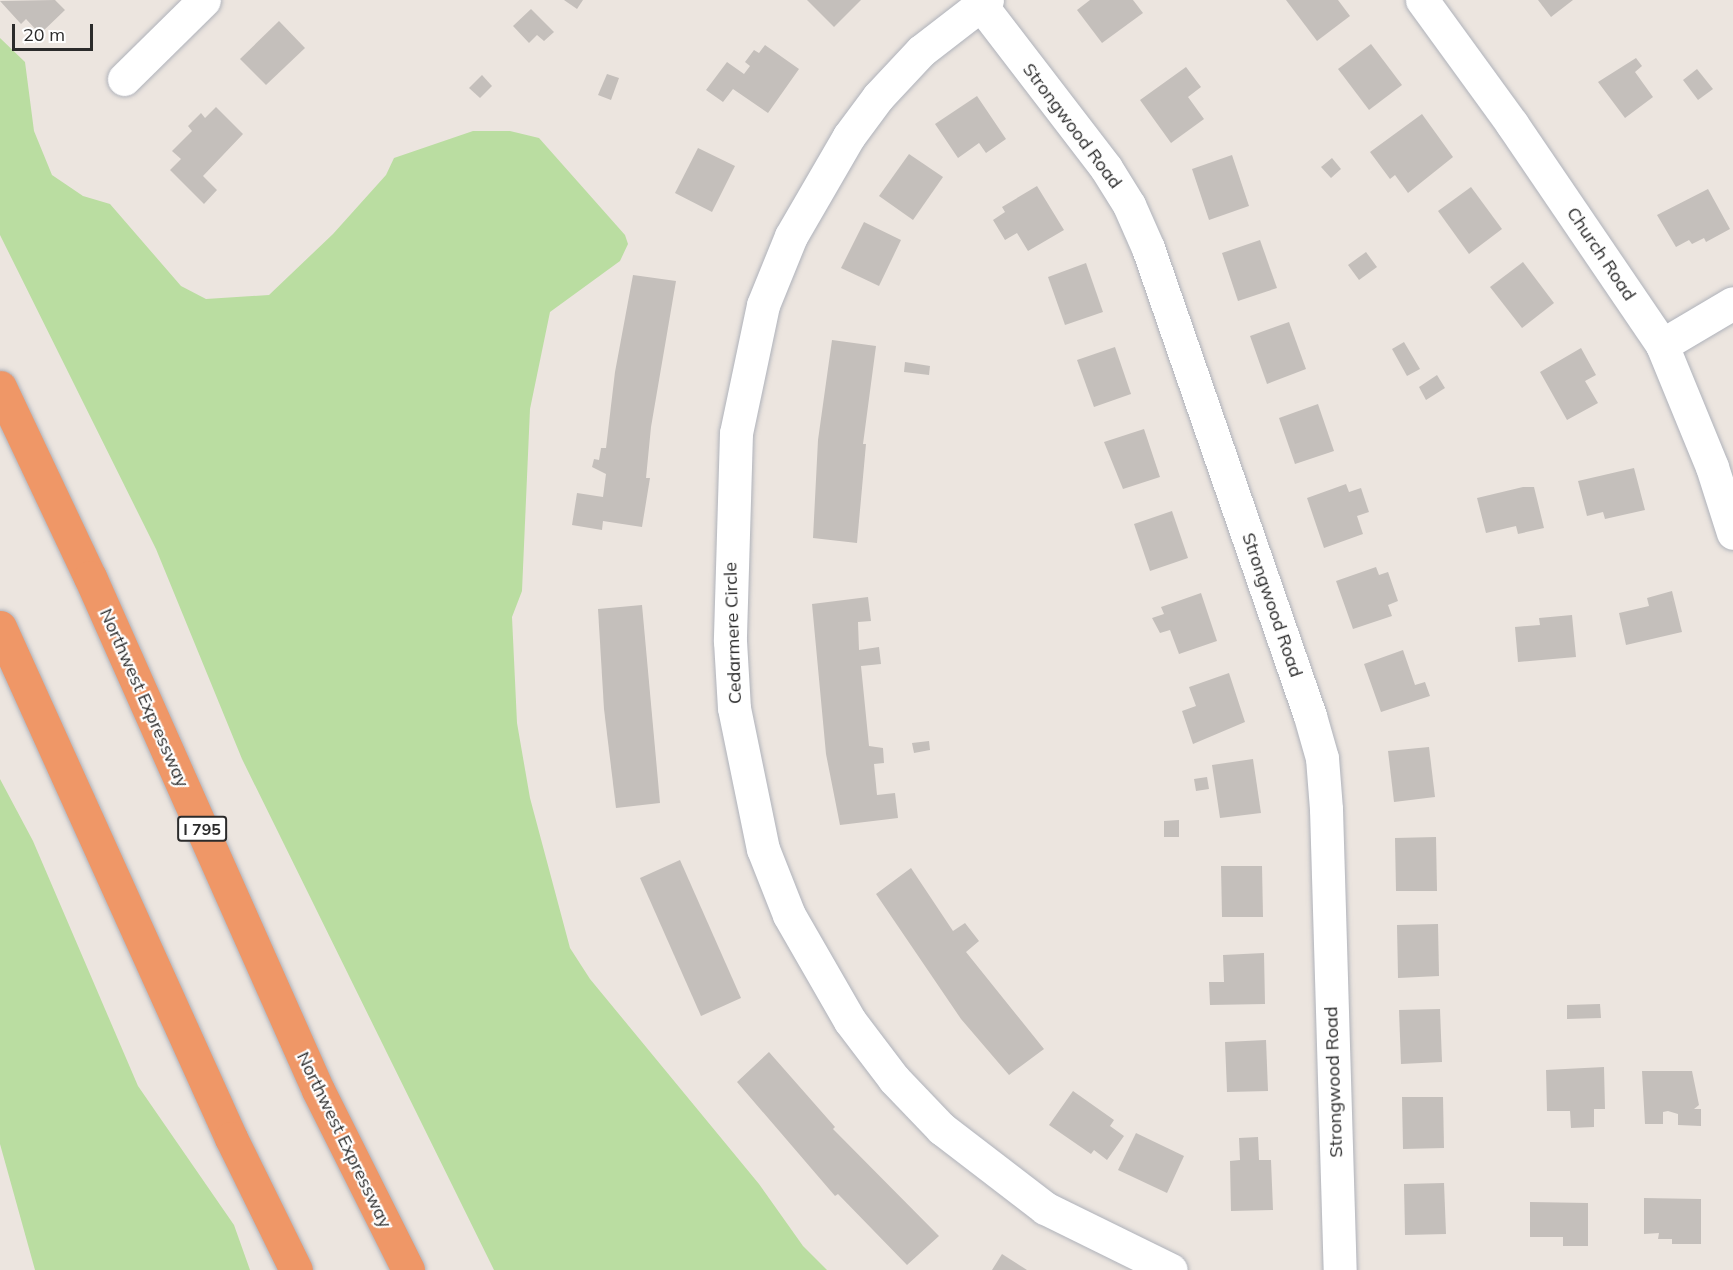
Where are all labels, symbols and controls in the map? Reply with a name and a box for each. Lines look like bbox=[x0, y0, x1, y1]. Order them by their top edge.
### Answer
scale bar bbox=[15, 12, 96, 50]
text: 20 m bbox=[23, 23, 65, 46]
street label: Strongwood Road bbox=[1018, 59, 1126, 193]
street label: Church Road bbox=[1562, 203, 1640, 305]
street label: Strongwood Road bbox=[1237, 530, 1307, 680]
street label: Cedarmere Circle bbox=[720, 562, 746, 704]
street label: Northwest Expressway bbox=[95, 605, 193, 791]
road number: I 795 bbox=[176, 816, 228, 842]
street label: Strongwood Road bbox=[1321, 1006, 1347, 1158]
street label: Northwest Expressway bbox=[292, 1048, 396, 1232]

